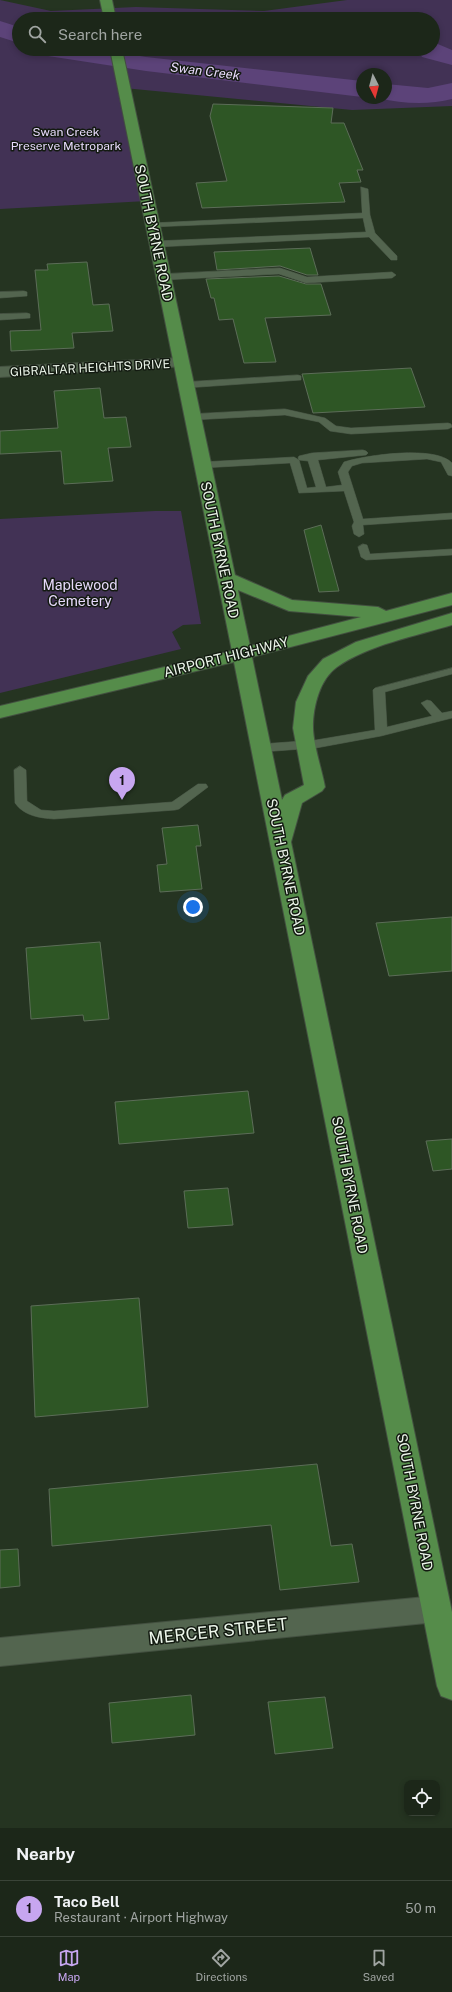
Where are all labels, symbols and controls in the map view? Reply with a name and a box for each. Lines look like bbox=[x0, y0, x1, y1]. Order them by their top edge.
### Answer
search box bbox=[12, 12, 440, 56]
icon: search bbox=[26, 23, 48, 45]
text: Search here bbox=[58, 26, 142, 43]
water label: Swan Creek bbox=[169, 59, 241, 83]
north arrow bbox=[356, 68, 392, 104]
park label: Swan Creek Preserve Metropark bbox=[11, 125, 122, 153]
street label: SOUTH BYRNE ROAD bbox=[132, 163, 176, 303]
street label: GIBRALTAR HEIGHTS DRIVE bbox=[10, 357, 170, 379]
street label: SOUTH BYRNE ROAD bbox=[198, 480, 242, 620]
park label: Maplewood Cemetery bbox=[42, 577, 118, 609]
street label: AIRPORT HIGHWAY bbox=[162, 634, 291, 680]
pin: 1 bbox=[109, 767, 135, 800]
street label: SOUTH BYRNE ROAD bbox=[264, 797, 308, 937]
your location bbox=[183, 897, 203, 917]
street label: SOUTH BYRNE ROAD bbox=[329, 1115, 371, 1255]
street label: SOUTH BYRNE ROAD bbox=[394, 1432, 436, 1572]
street label: MERCER STREET bbox=[148, 1614, 288, 1648]
map controls bbox=[404, 1780, 440, 1816]
button: locate bbox=[404, 1780, 440, 1816]
text: Nearby bbox=[16, 1844, 75, 1864]
text: Taco Bell bbox=[54, 1893, 120, 1910]
text: 1 bbox=[26, 1901, 32, 1916]
text: 50 m bbox=[405, 1901, 436, 1916]
text: Restaurant · Airport Highway bbox=[54, 1910, 228, 1925]
tab: Map bbox=[58, 1947, 80, 1983]
tab: Directions bbox=[196, 1947, 247, 1983]
tab: Saved bbox=[363, 1947, 394, 1983]

